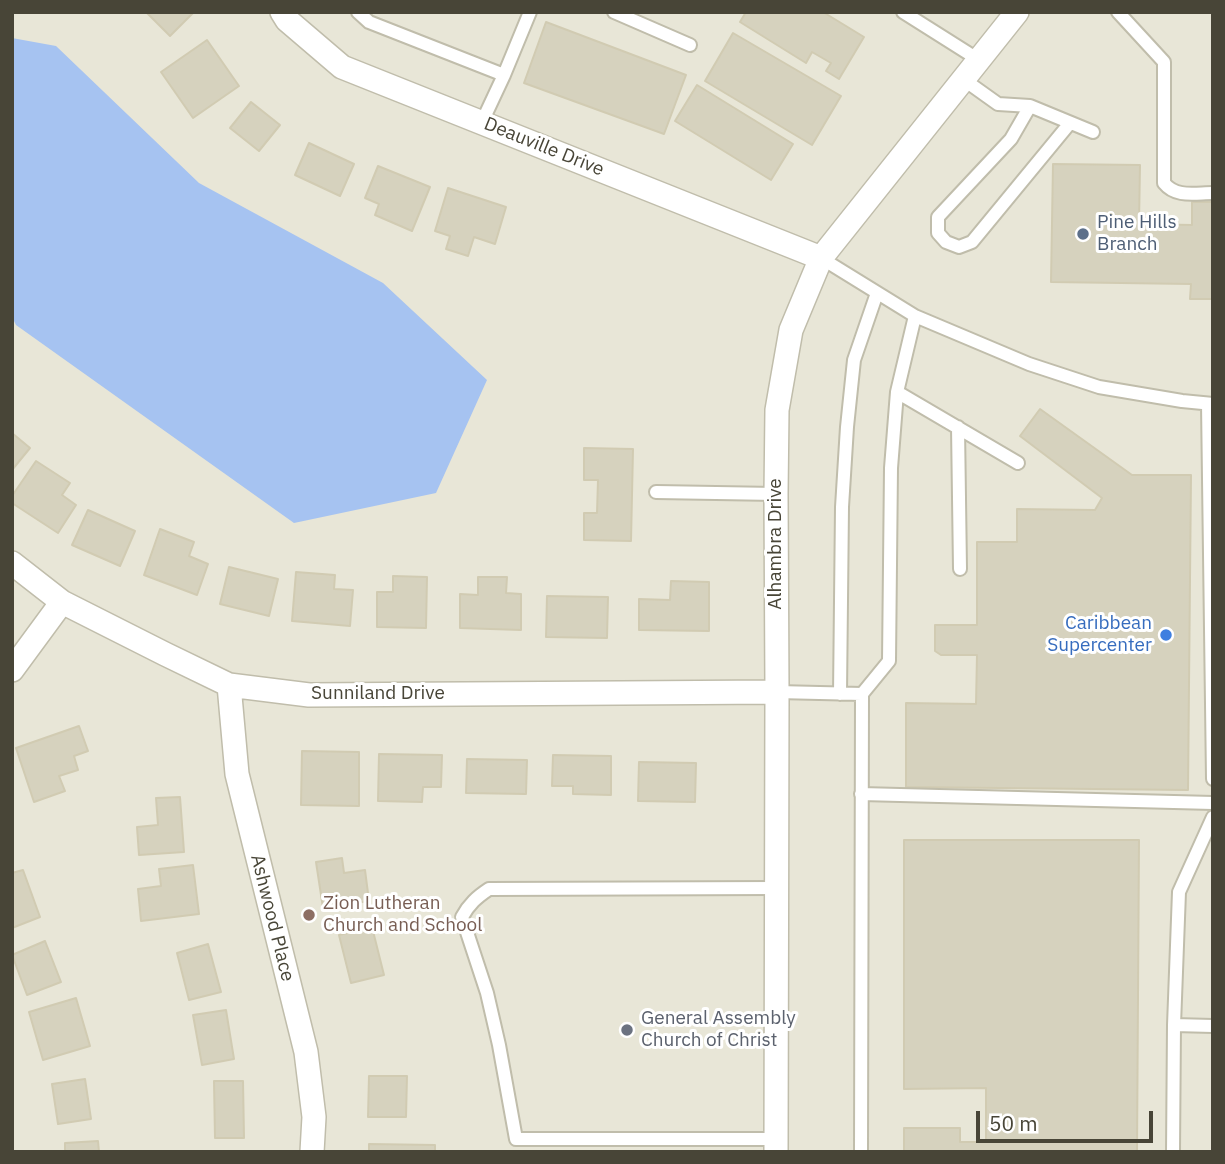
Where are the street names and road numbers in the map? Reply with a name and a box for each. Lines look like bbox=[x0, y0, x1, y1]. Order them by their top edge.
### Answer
street label: Deauville Drive bbox=[481, 113, 607, 181]
street label: Alhambra Drive bbox=[765, 478, 787, 610]
street label: Sunniland Drive bbox=[311, 683, 445, 705]
street label: Ashwood Place bbox=[245, 852, 299, 984]

